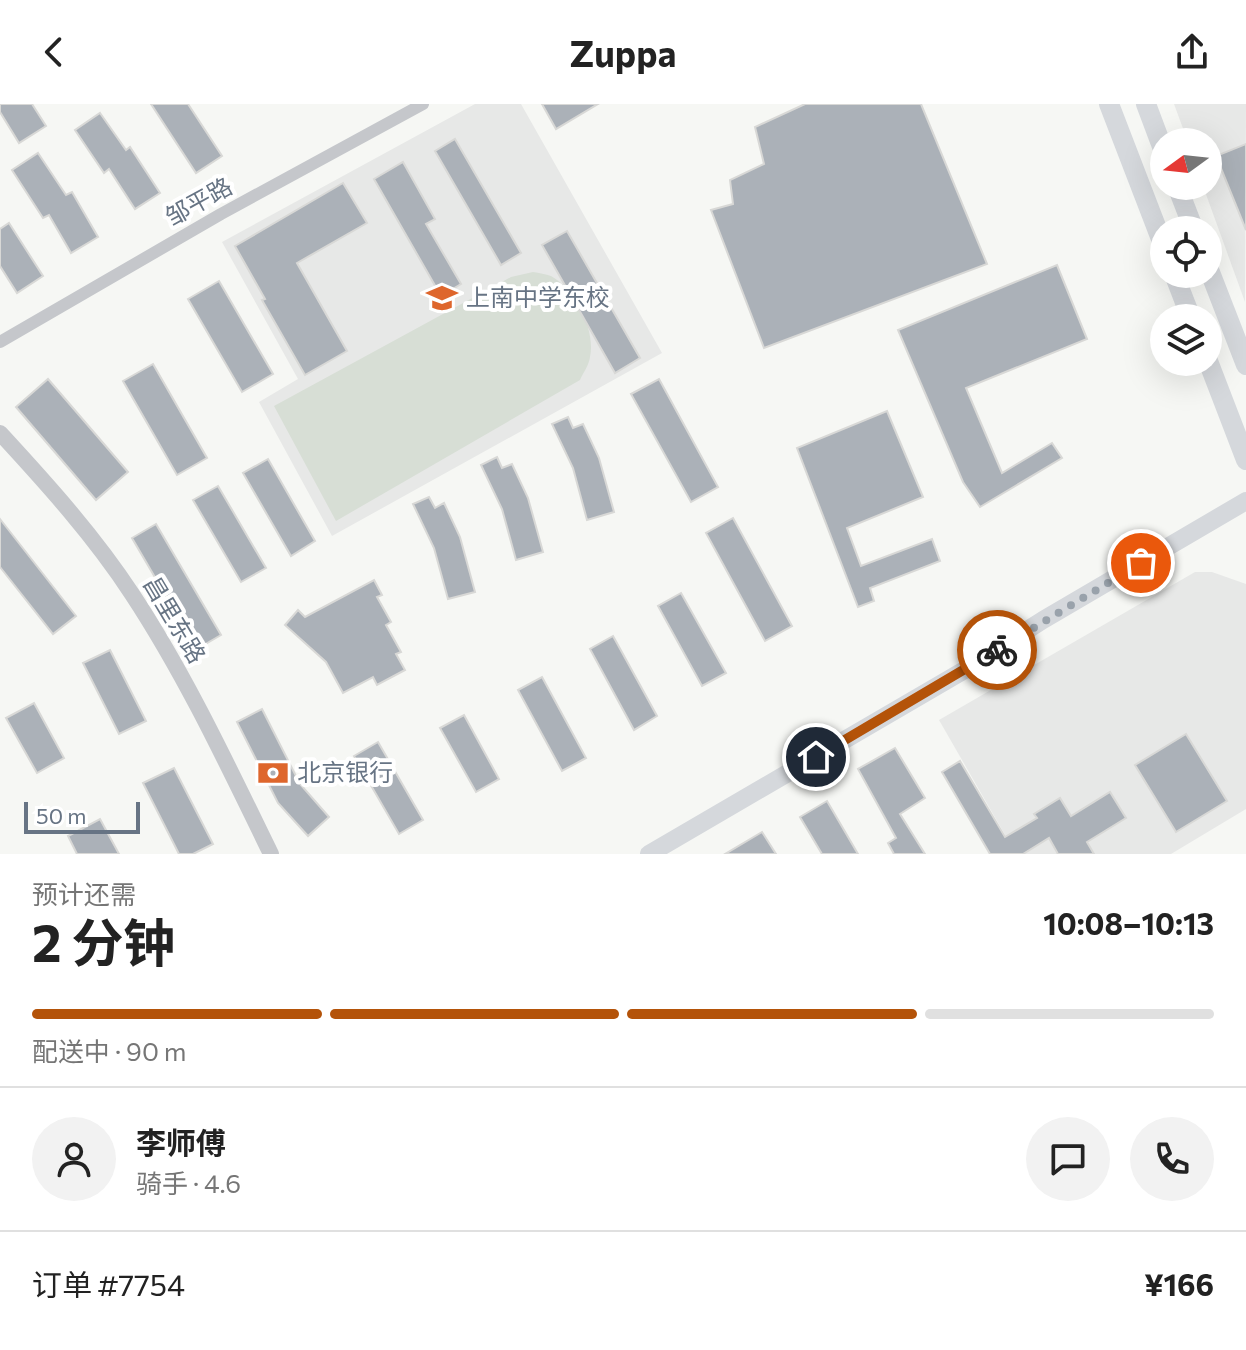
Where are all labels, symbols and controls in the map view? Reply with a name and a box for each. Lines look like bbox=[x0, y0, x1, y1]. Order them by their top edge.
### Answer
icon: back bbox=[32, 30, 76, 74]
text: Zuppa bbox=[570, 30, 676, 74]
icon: share bbox=[1170, 30, 1214, 74]
north arrow bbox=[1150, 128, 1222, 200]
map controls bbox=[1150, 128, 1222, 376]
street label: 邹平路 bbox=[160, 171, 237, 231]
button: locate bbox=[1150, 216, 1222, 288]
school or university icon: 上南中学东校 bbox=[425, 281, 459, 315]
place label: 上南中学东校 bbox=[466, 282, 610, 311]
button: layers bbox=[1150, 304, 1222, 376]
pin bbox=[1107, 529, 1175, 597]
icon: bag bbox=[1119, 541, 1163, 585]
street label: 昌里东路 bbox=[138, 571, 212, 668]
courier bbox=[957, 610, 1037, 690]
icon: bike bbox=[975, 628, 1019, 672]
pin bbox=[782, 723, 850, 791]
icon: home bbox=[794, 735, 838, 779]
bank icon: 北京银行 bbox=[256, 756, 290, 790]
place label: 北京银行 bbox=[297, 757, 393, 786]
scale bar bbox=[24, 798, 140, 834]
text: 50 m bbox=[36, 802, 86, 829]
text: 预计还需 bbox=[32, 878, 136, 909]
text: 10:08–10:13 bbox=[1043, 904, 1214, 941]
text: 2 分钟 bbox=[32, 909, 176, 973]
text: 配送中 · 90 m bbox=[32, 1035, 187, 1066]
button: person bbox=[32, 1117, 116, 1201]
button: chat bbox=[1026, 1117, 1110, 1201]
button: phone bbox=[1130, 1117, 1214, 1201]
text: 李师傅 bbox=[136, 1123, 226, 1160]
text: 骑手 · 4.6 bbox=[136, 1167, 241, 1198]
text: 订单 #7754 bbox=[32, 1265, 185, 1302]
text: ¥166 bbox=[1144, 1265, 1214, 1302]

